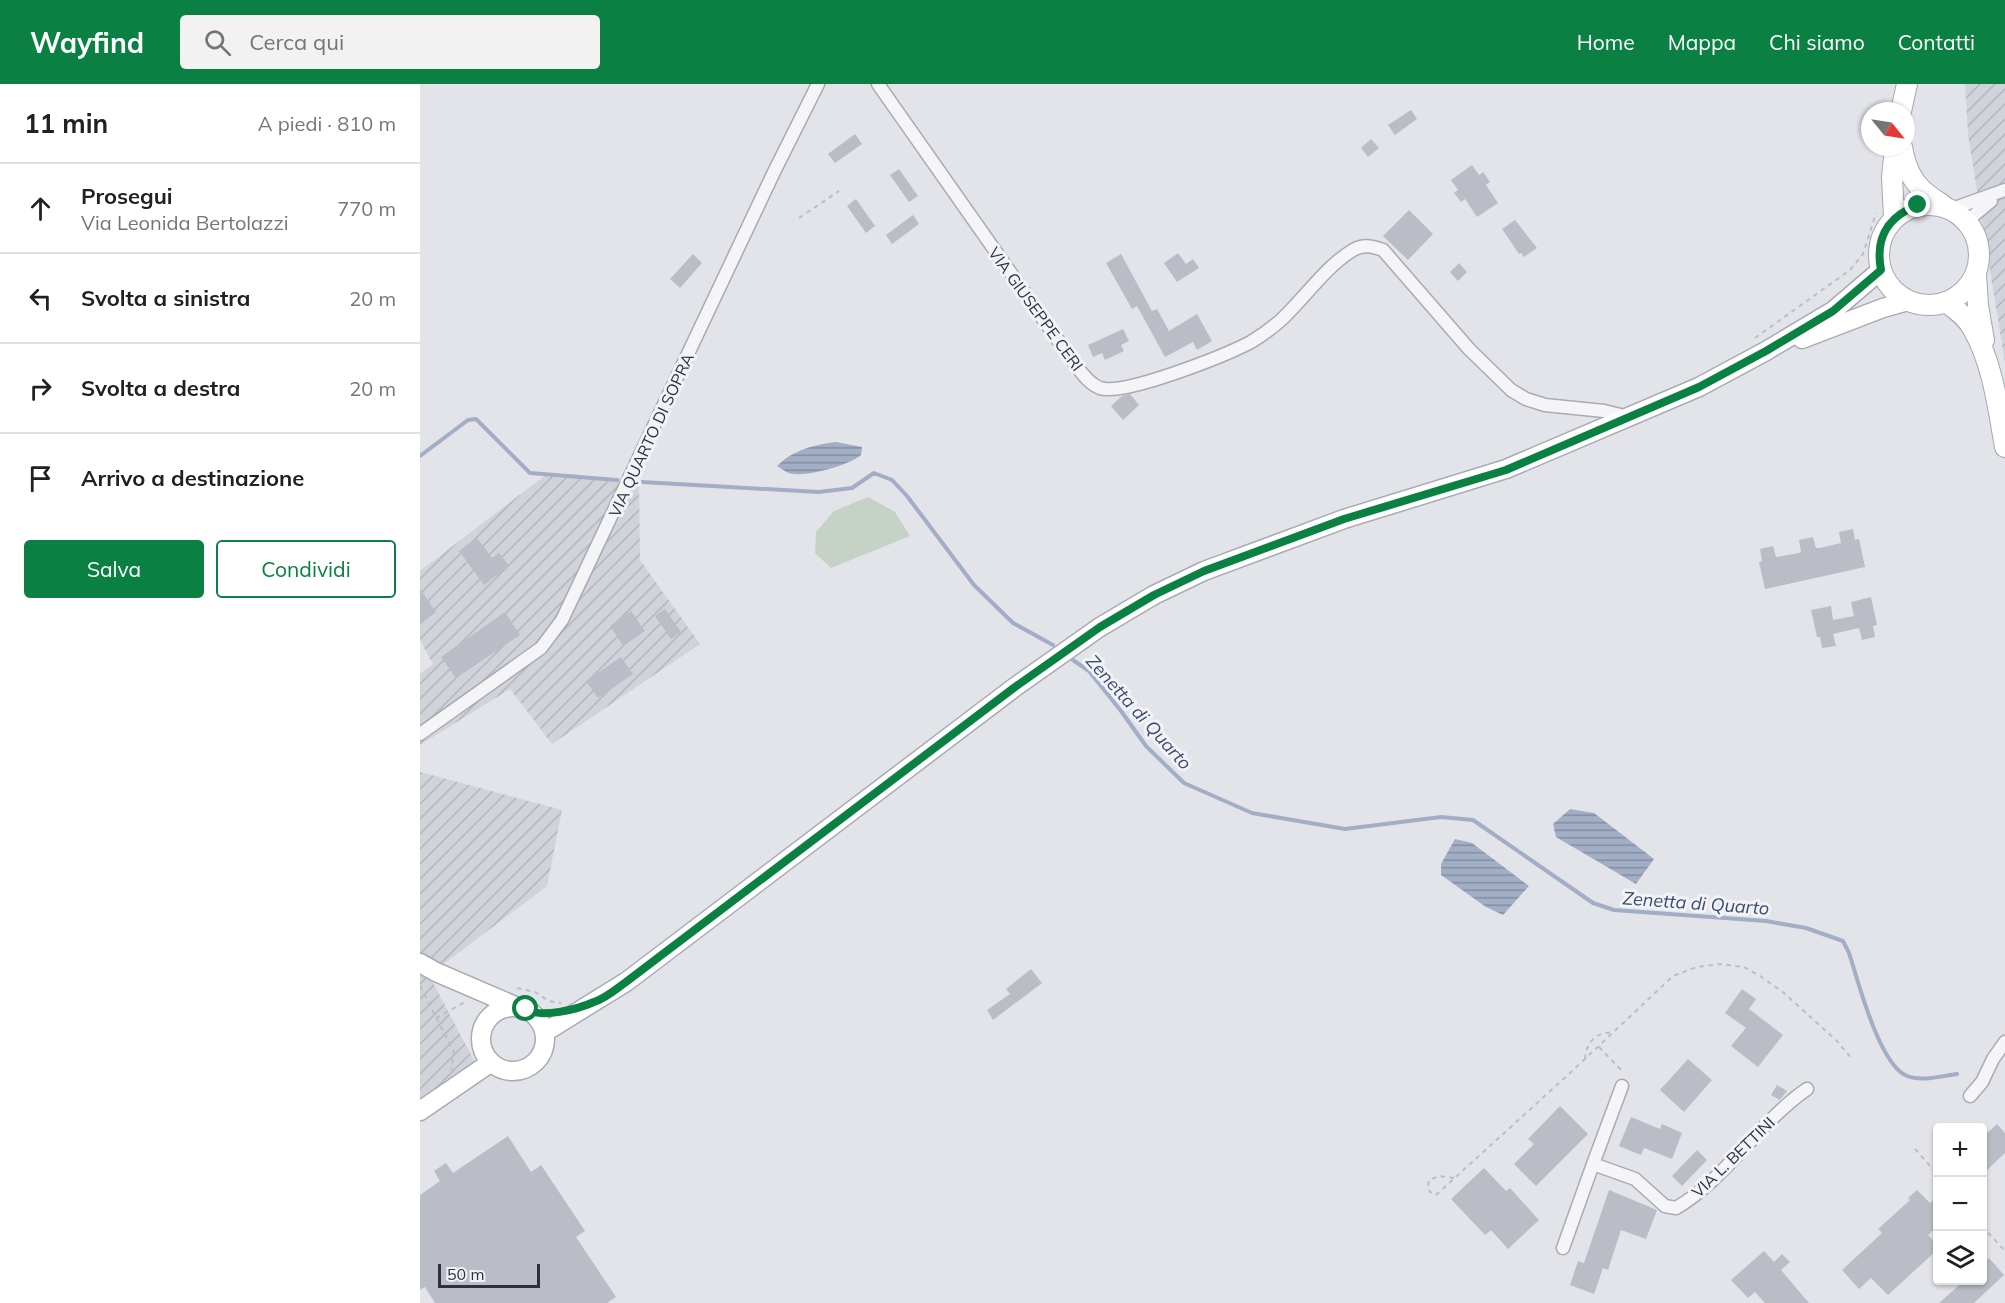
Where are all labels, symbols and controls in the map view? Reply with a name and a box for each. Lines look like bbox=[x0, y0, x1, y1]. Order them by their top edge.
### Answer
search box bbox=[180, 15, 600, 69]
text: Wayfind bbox=[30, 25, 144, 60]
icon: search bbox=[201, 26, 234, 59]
text: Cerca qui bbox=[249, 28, 344, 56]
text: Home bbox=[1577, 29, 1635, 55]
text: Mappa bbox=[1668, 29, 1736, 55]
text: Chi siamo bbox=[1769, 29, 1865, 55]
text: Contatti bbox=[1898, 29, 1975, 55]
north arrow bbox=[1861, 102, 1915, 156]
text: 11 min bbox=[24, 107, 108, 140]
text: A piedi · 810 m bbox=[258, 111, 396, 136]
text: Prosegui bbox=[81, 182, 173, 210]
route end bbox=[1904, 191, 1930, 217]
icon: ahead bbox=[24, 192, 57, 225]
text: 770 m bbox=[337, 196, 396, 221]
text: Via Leonida Bertolazzi bbox=[81, 210, 289, 235]
street label: VIA GIUSEPPE CERI bbox=[984, 243, 1088, 375]
icon: left bbox=[24, 282, 57, 315]
text: Svolta a sinistra bbox=[81, 284, 250, 312]
text: 20 m bbox=[349, 286, 396, 311]
street label: VIA QUARTO DI SOPRA bbox=[604, 350, 698, 520]
icon: right bbox=[24, 372, 57, 405]
text: Svolta a destra bbox=[81, 374, 240, 402]
text: 20 m bbox=[349, 376, 396, 401]
icon: arrive bbox=[24, 462, 57, 495]
text: Arrivo a destinazione bbox=[81, 464, 304, 492]
button: Salva bbox=[24, 540, 204, 598]
button: Condividi bbox=[216, 540, 396, 598]
water label: Zenetta di Quarto bbox=[1081, 650, 1197, 774]
water label: Zenetta di Quarto bbox=[1622, 886, 1770, 920]
route start bbox=[512, 995, 538, 1021]
street label: VIA L. BETTINI bbox=[1687, 1112, 1779, 1202]
map controls bbox=[1933, 1123, 1987, 1285]
button: + bbox=[1933, 1123, 1987, 1177]
button: − bbox=[1933, 1177, 1987, 1231]
button: layers bbox=[1933, 1231, 1987, 1285]
scale bar bbox=[438, 1261, 540, 1288]
text: 50 m bbox=[447, 1264, 484, 1284]

